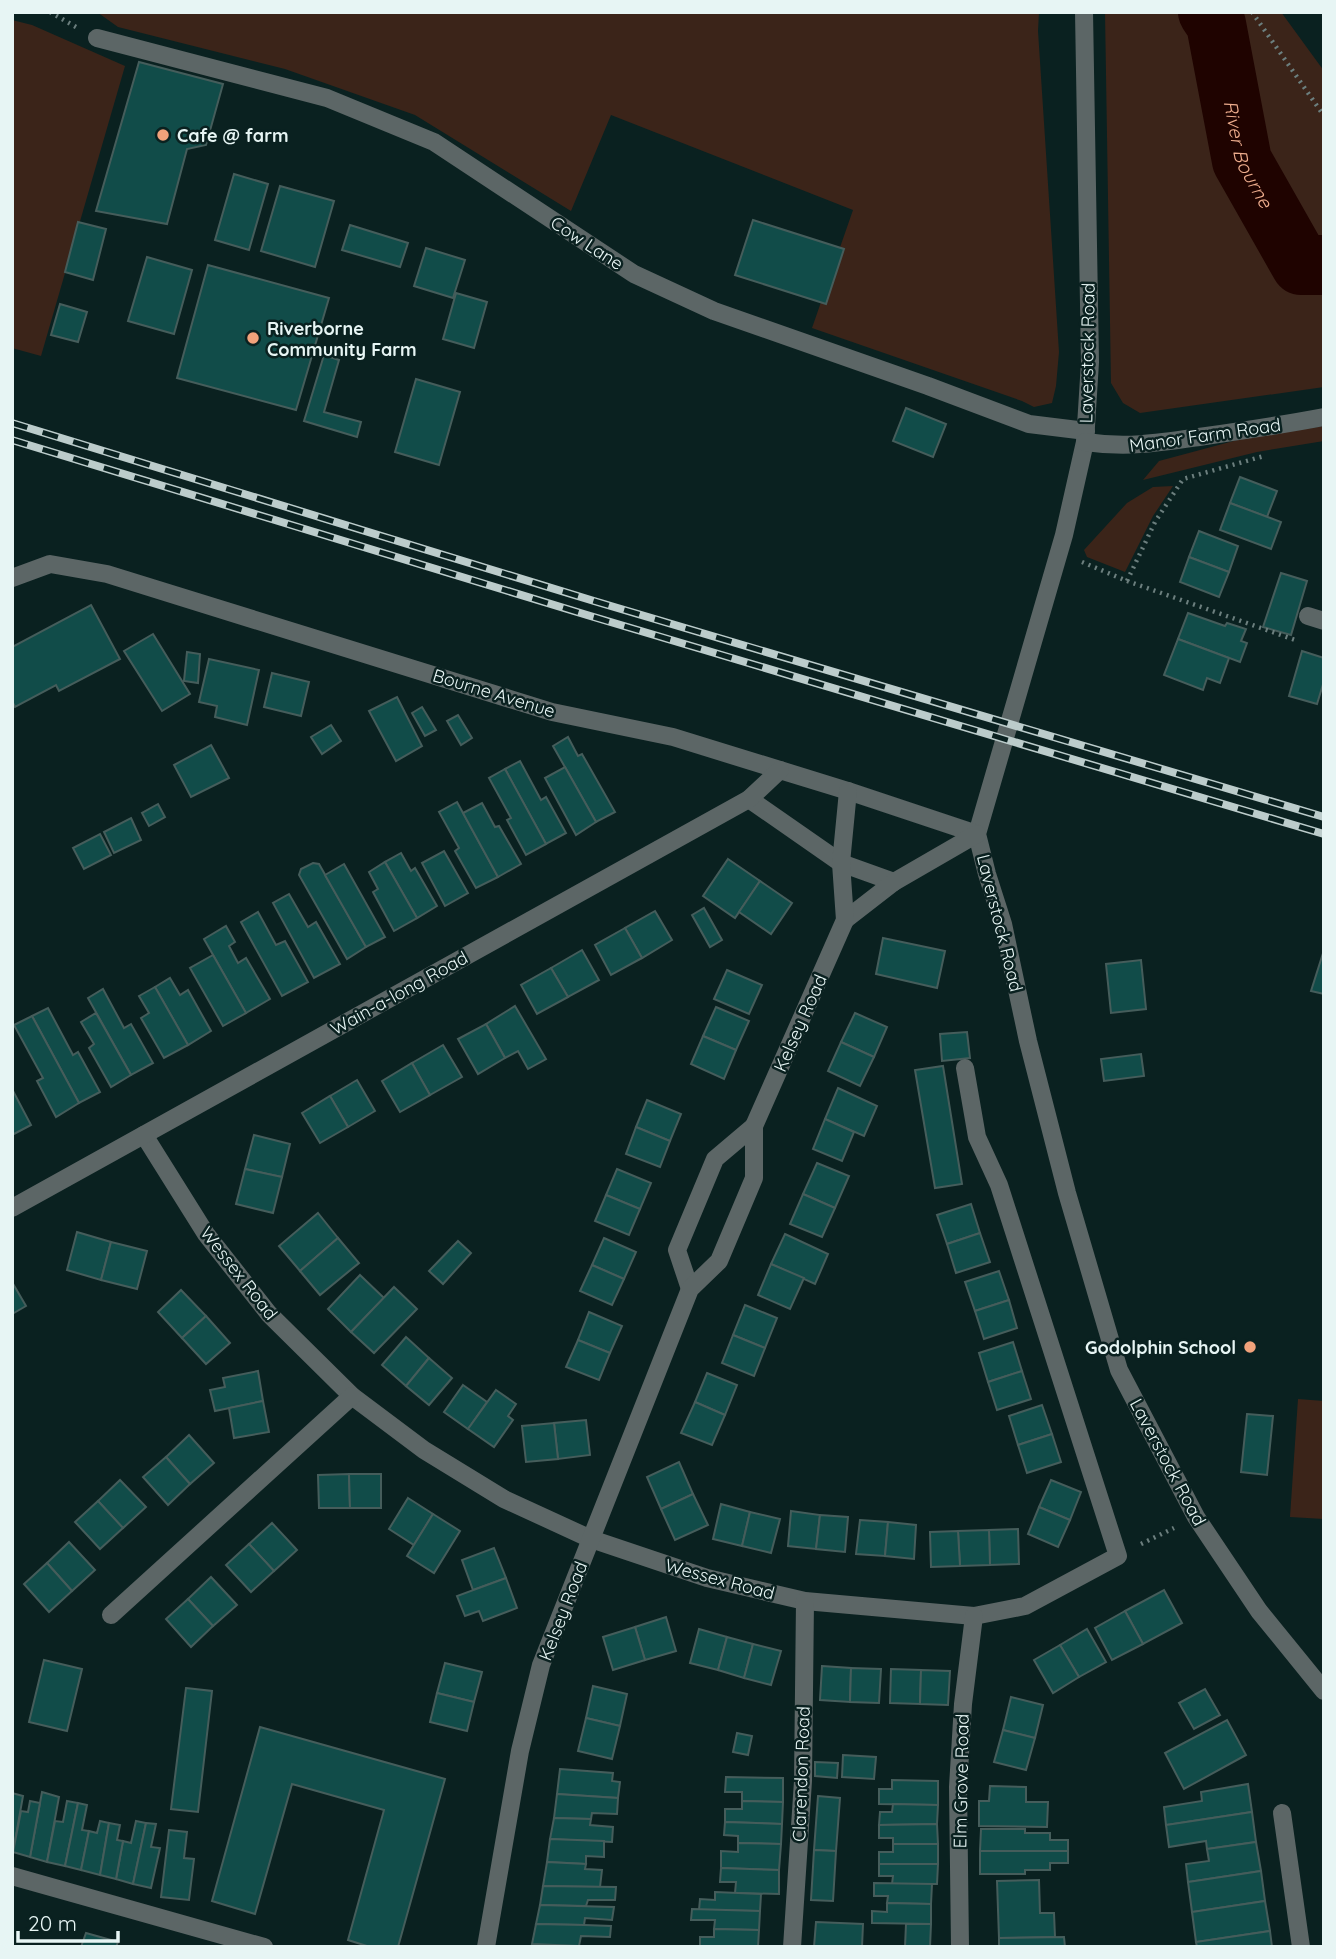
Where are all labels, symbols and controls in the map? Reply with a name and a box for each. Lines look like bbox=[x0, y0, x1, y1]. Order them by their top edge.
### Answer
water label: River Bourne bbox=[1219, 98, 1279, 213]
place label: Cafe @ farm bbox=[177, 124, 289, 147]
marker: Cafe @ farm bbox=[155, 127, 171, 143]
street label: Cow Lane bbox=[546, 211, 628, 275]
street label: Laverstock Road bbox=[1074, 282, 1100, 424]
place label: Riverborne Community Farm bbox=[267, 317, 417, 361]
marker: Riverborne Community Farm bbox=[245, 330, 261, 346]
street label: Manor Farm Road bbox=[1128, 413, 1282, 457]
street label: Bourne Avenue bbox=[430, 663, 558, 723]
street label: Laverstock Road bbox=[972, 852, 1028, 994]
street label: Wain-a-long Road bbox=[326, 946, 472, 1040]
street label: Kelsey Road bbox=[768, 971, 832, 1075]
street label: Wessex Road bbox=[195, 1222, 283, 1324]
place label: Godolphin School bbox=[1085, 1336, 1236, 1359]
marker: Godolphin School bbox=[1242, 1339, 1258, 1355]
street label: Laverstock Road bbox=[1125, 1395, 1211, 1529]
street label: Wessex Road bbox=[663, 1553, 777, 1605]
street label: Kelsey Road bbox=[534, 1558, 592, 1664]
street label: Clarendon Road bbox=[787, 1706, 815, 1842]
street label: Elm Grove Road bbox=[948, 1713, 974, 1849]
scale bar bbox=[18, 1899, 117, 1943]
text: 20 m bbox=[28, 1910, 77, 1936]

